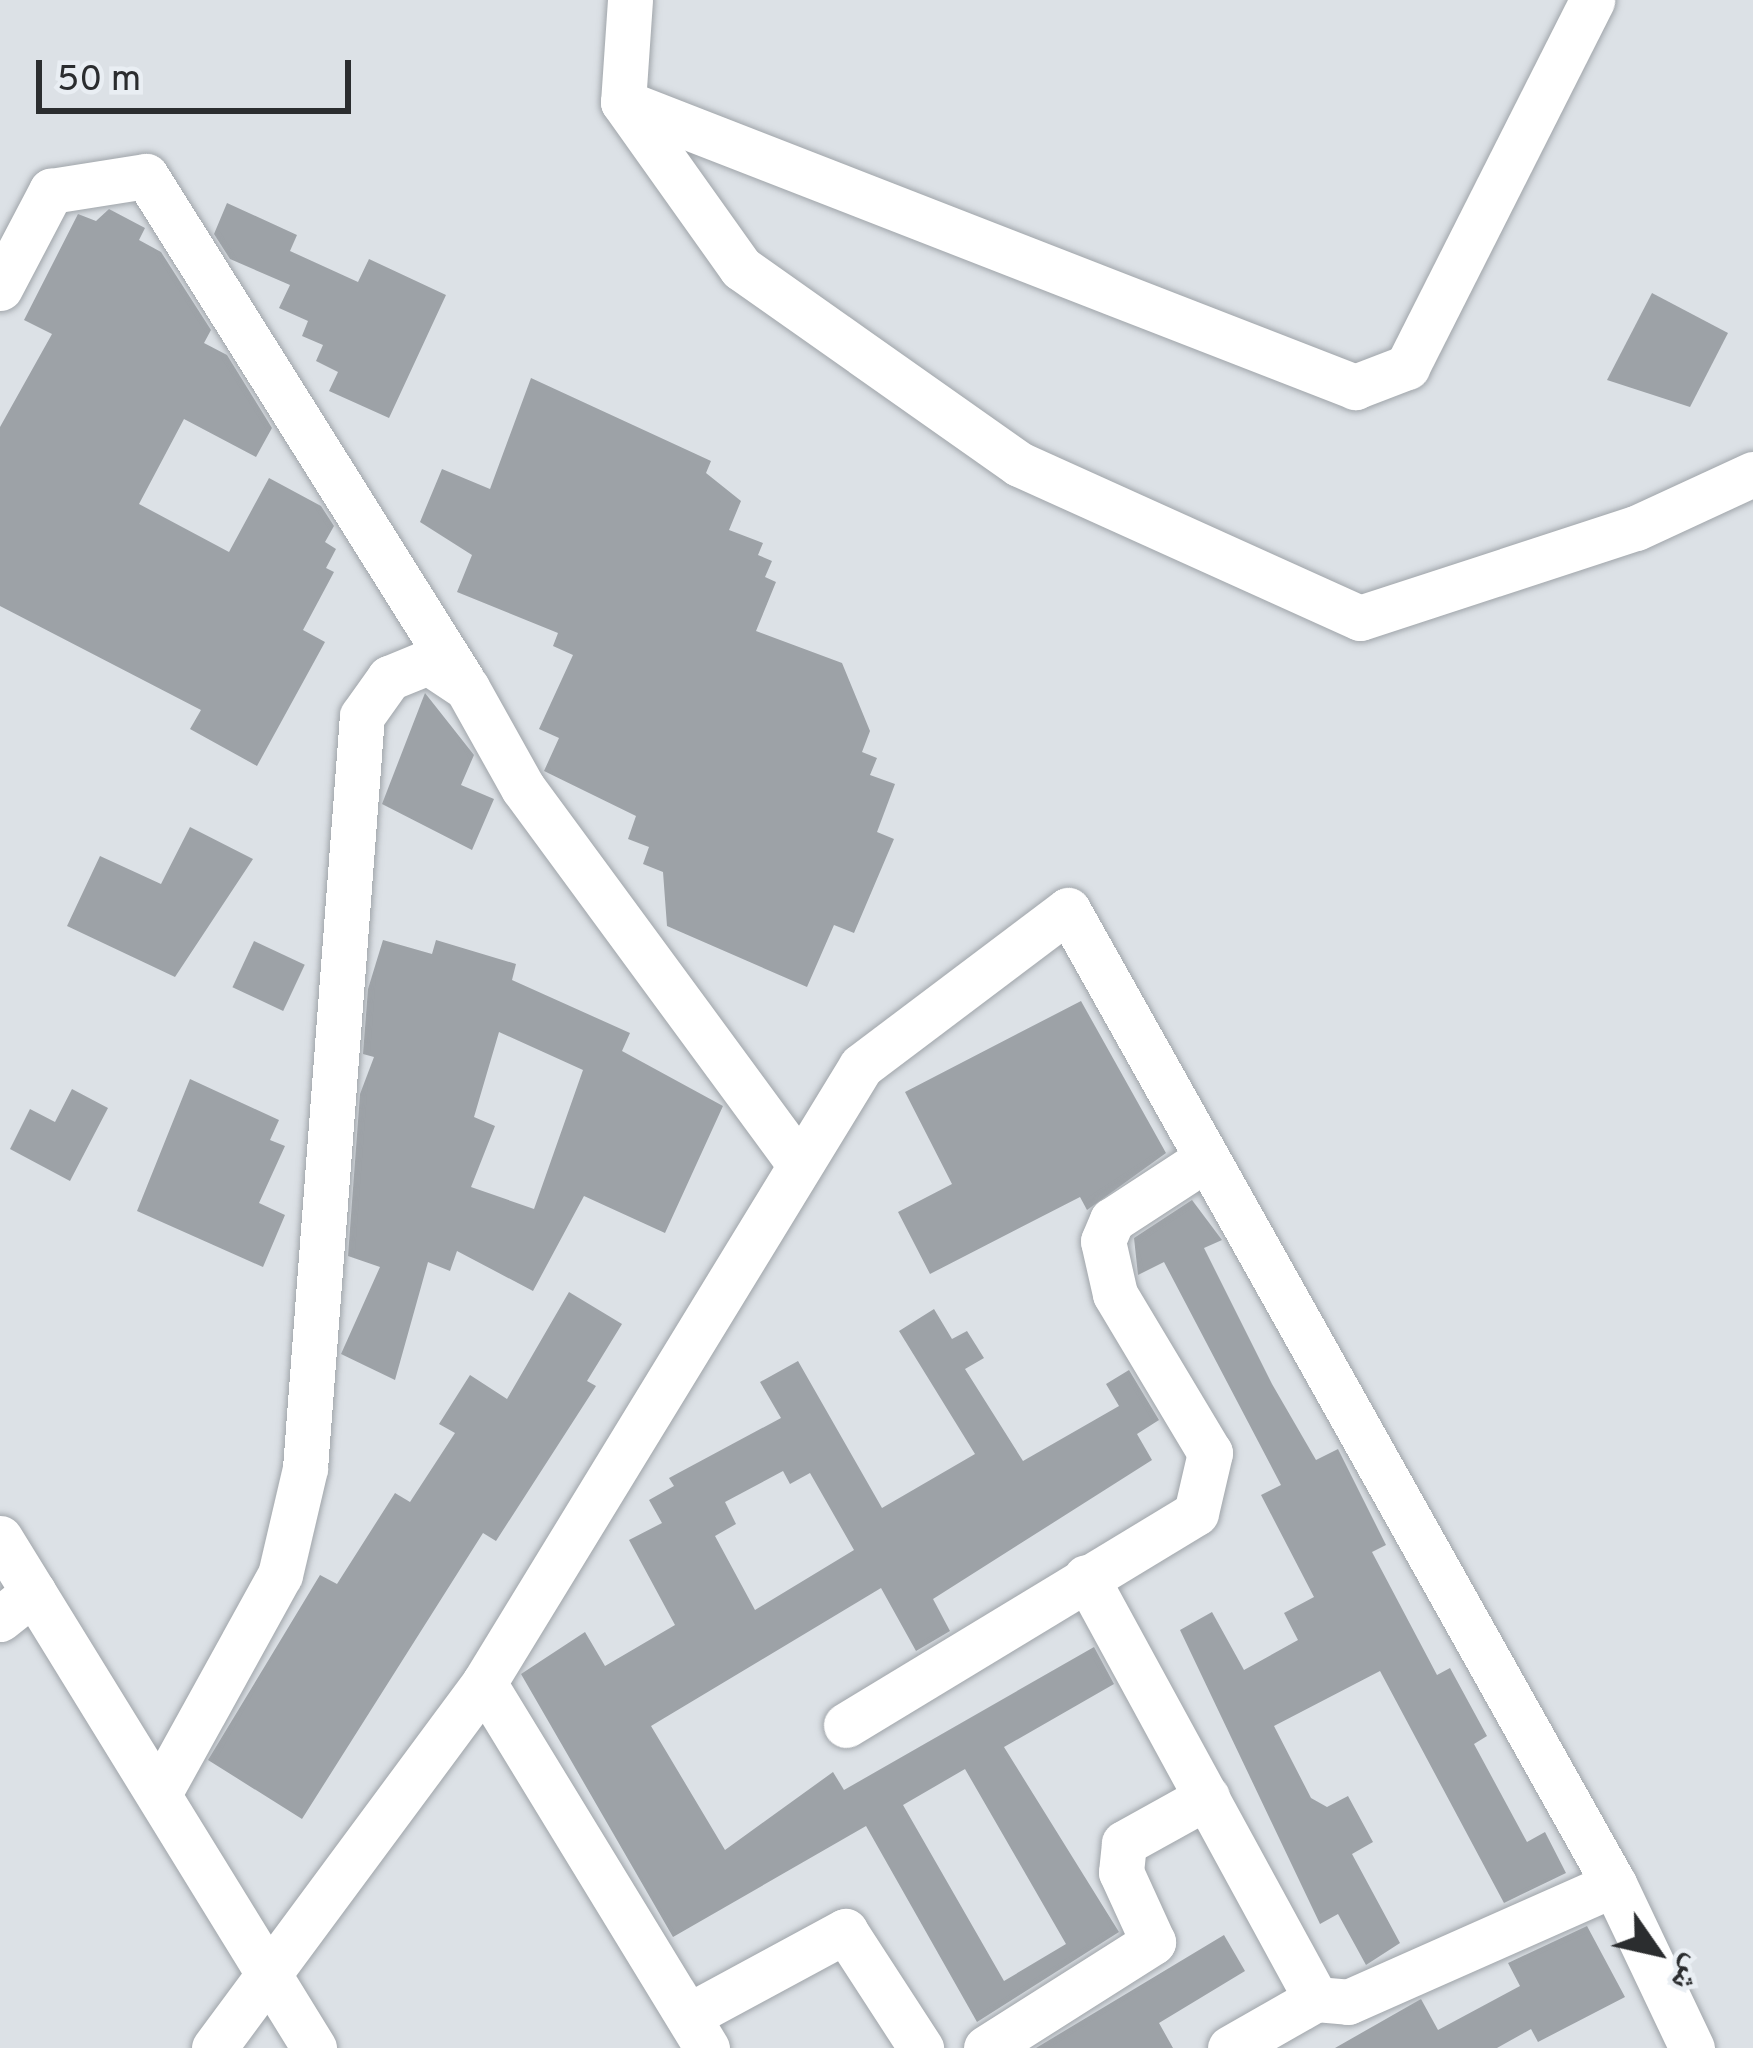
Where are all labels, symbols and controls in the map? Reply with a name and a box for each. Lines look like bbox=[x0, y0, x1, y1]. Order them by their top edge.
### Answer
scale bar bbox=[42, 36, 357, 110]
text: 50 m bbox=[57, 58, 141, 104]
north arrow bbox=[1597, 1892, 1717, 2012]
text: ش bbox=[1660, 1946, 1714, 1998]

